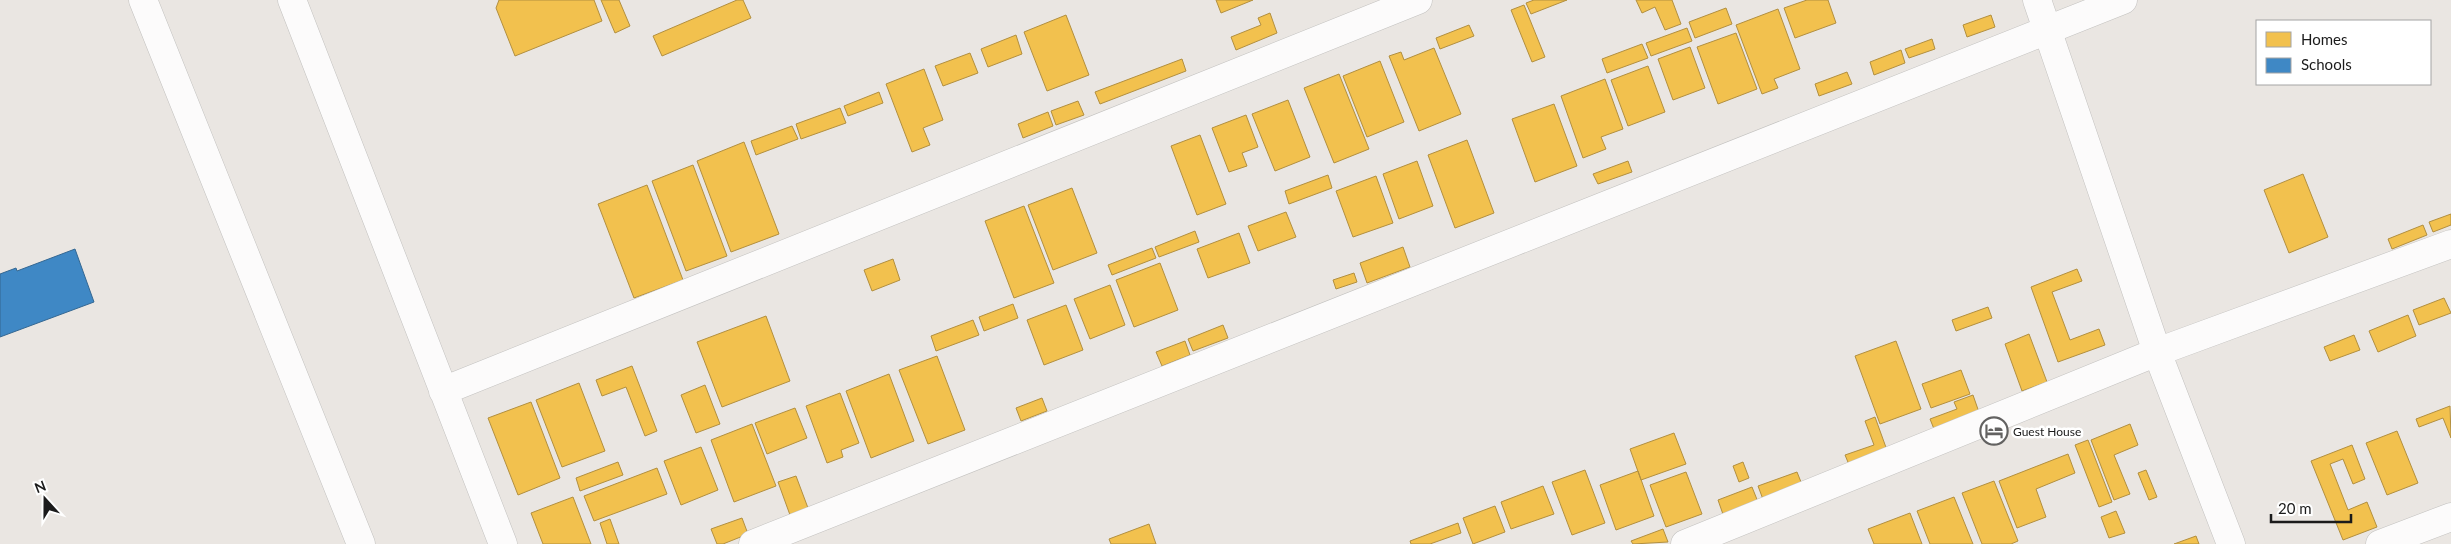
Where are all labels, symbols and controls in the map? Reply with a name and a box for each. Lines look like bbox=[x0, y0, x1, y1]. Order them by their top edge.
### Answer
legend bbox=[2256, 20, 2431, 85]
text: Homes bbox=[2301, 30, 2347, 48]
text: Schools bbox=[2301, 55, 2352, 73]
hotel icon: Guest House bbox=[1979, 416, 2009, 446]
place label: Guest House bbox=[2013, 424, 2081, 439]
north arrow bbox=[20, 474, 70, 524]
text: N bbox=[32, 477, 48, 496]
scale bar bbox=[2271, 492, 2351, 524]
text: 20 m bbox=[2278, 499, 2312, 517]

